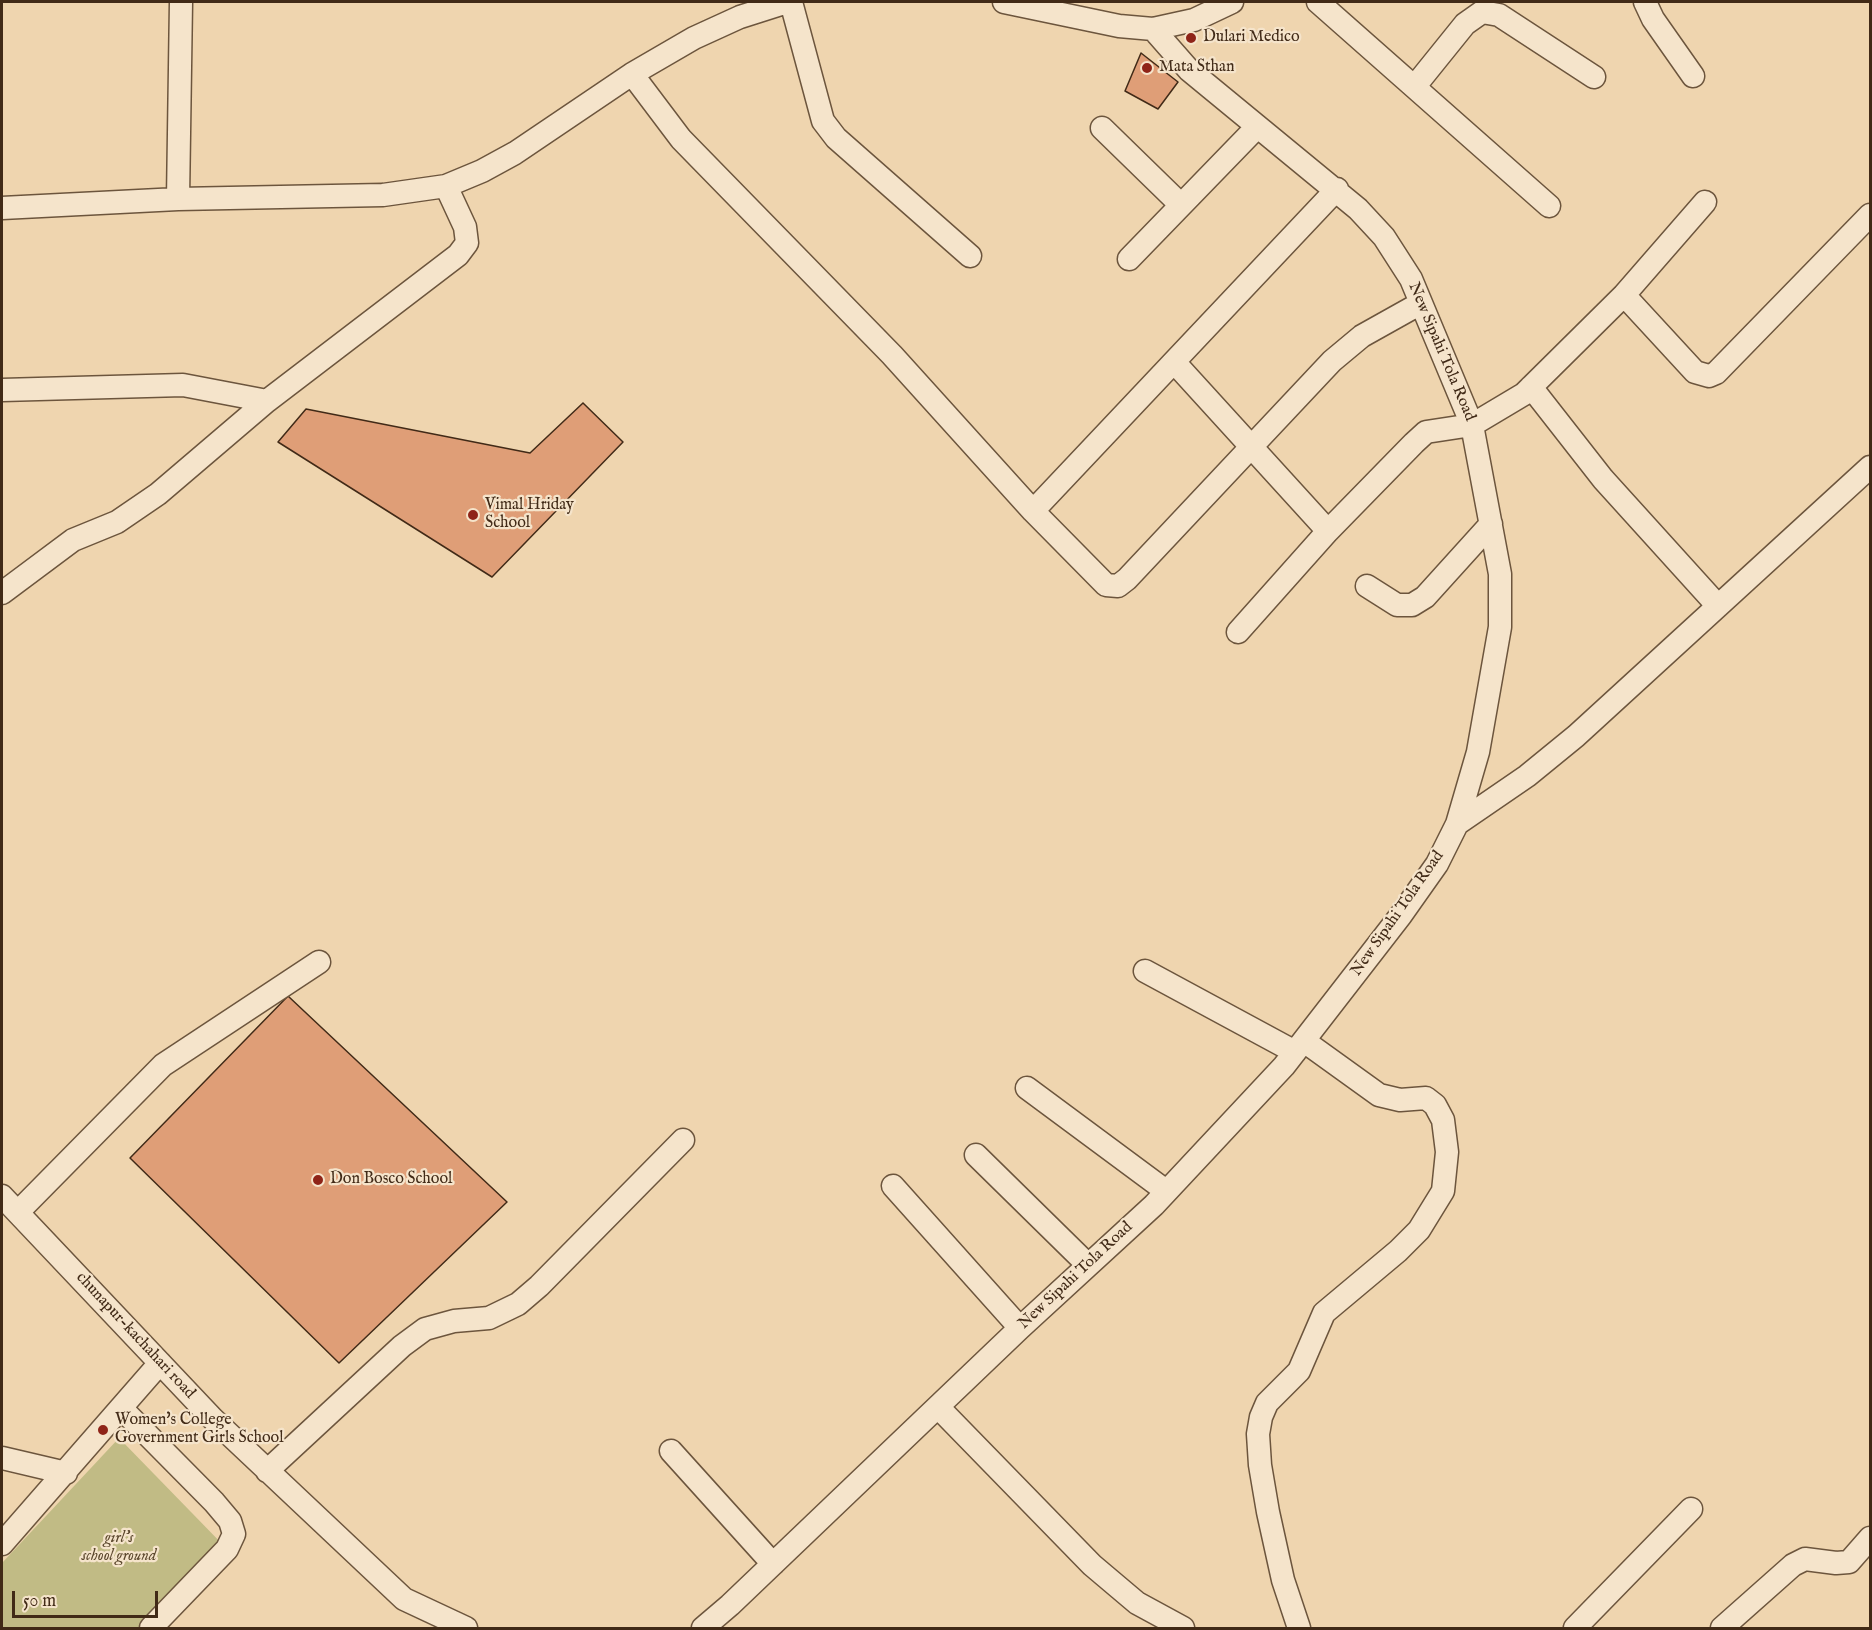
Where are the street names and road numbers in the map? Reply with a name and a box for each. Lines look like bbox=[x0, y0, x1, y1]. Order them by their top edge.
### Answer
street label: New Sipahi Tola Road bbox=[1403, 280, 1479, 424]
street label: New Sipahi Tola Road bbox=[1347, 848, 1449, 980]
street label: New Sipahi Tola Road bbox=[1015, 1218, 1137, 1334]
street label: chunapur-kachahari road bbox=[71, 1269, 199, 1403]

